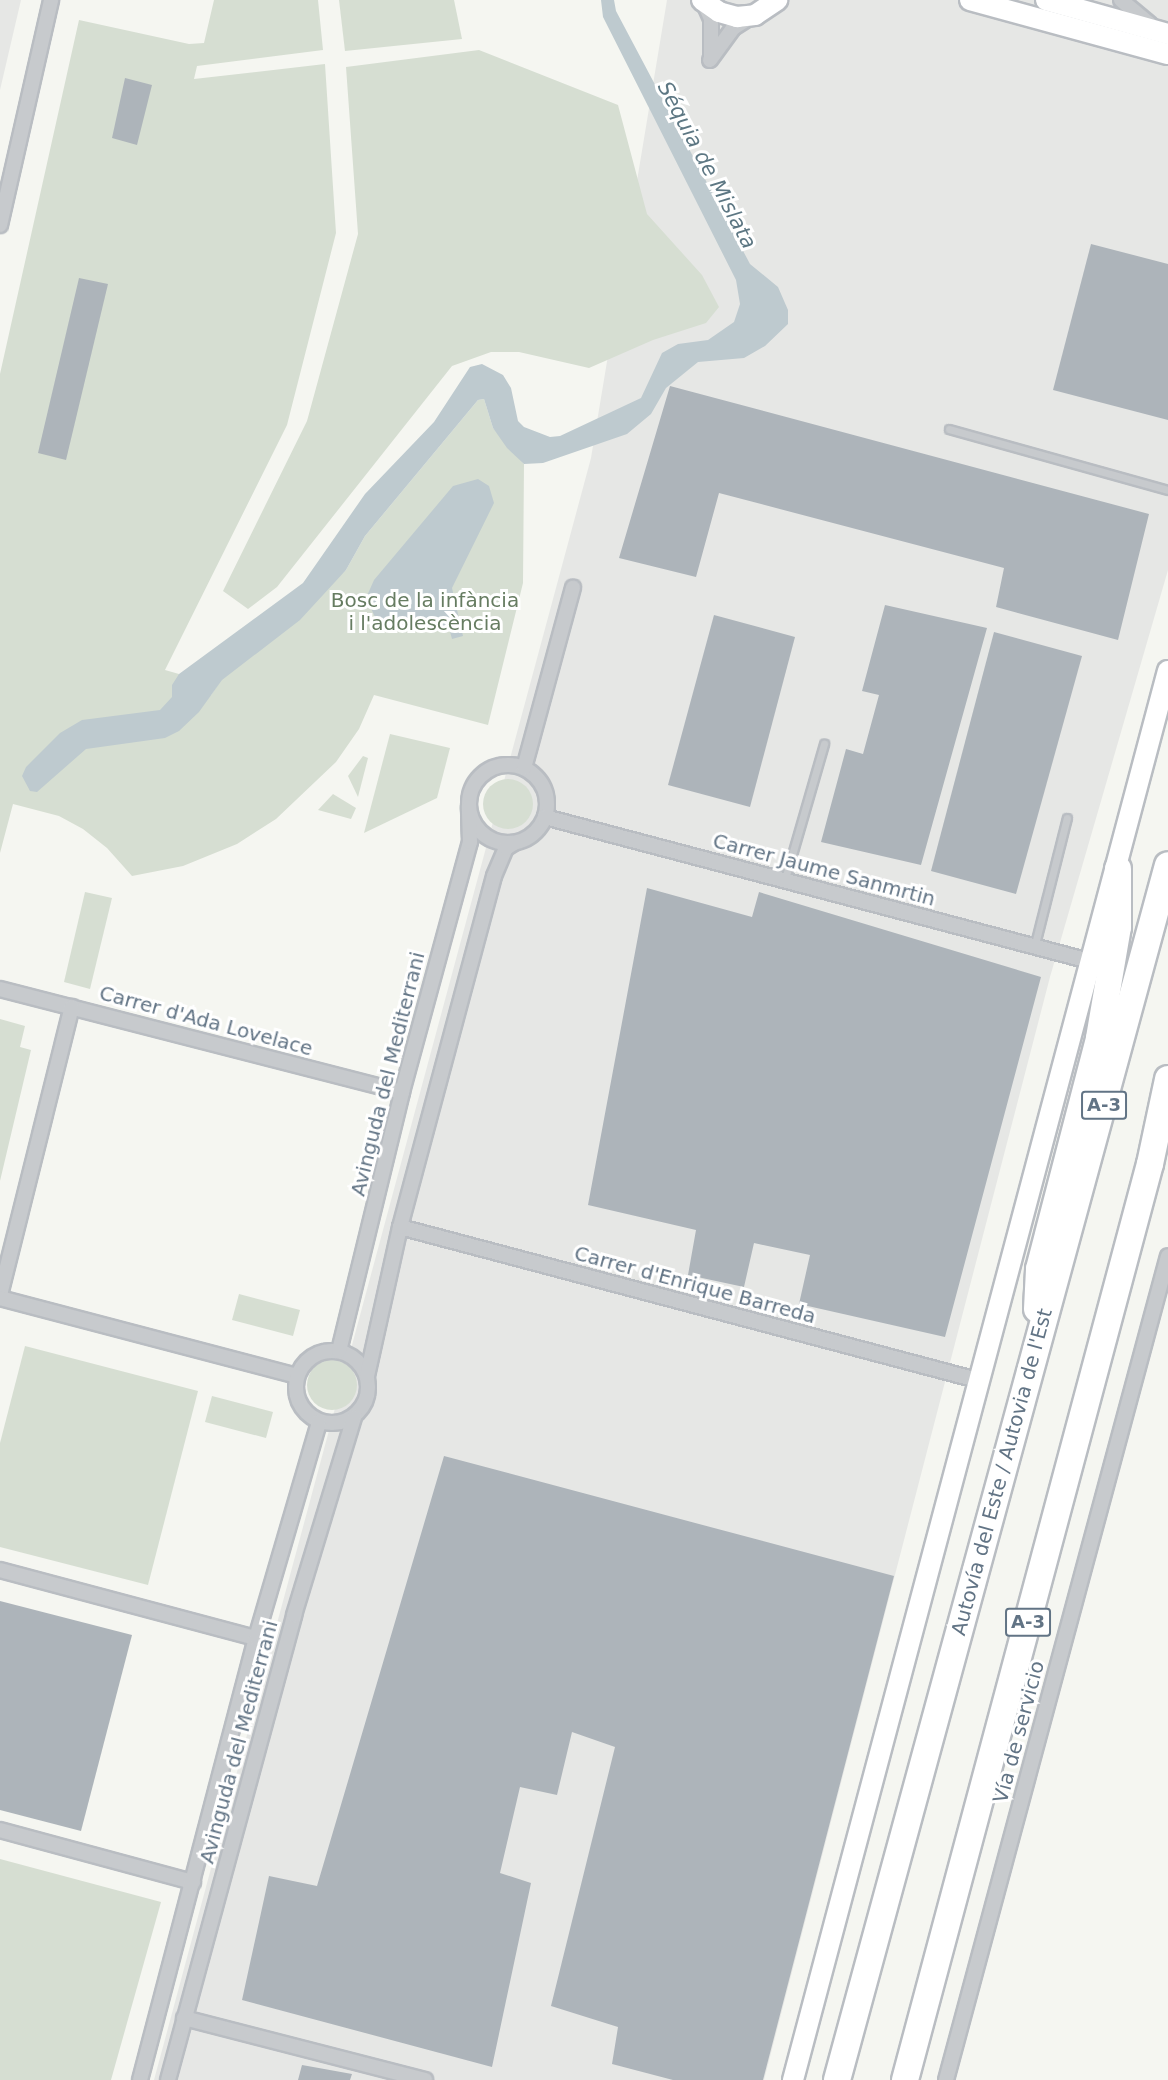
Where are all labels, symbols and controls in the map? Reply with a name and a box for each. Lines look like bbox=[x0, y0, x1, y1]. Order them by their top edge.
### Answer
water label: Séquia de Mislata bbox=[652, 77, 762, 253]
park label: Bosc de la infància i l'adolescència bbox=[331, 589, 519, 636]
street label: Carrer Jaume Sanmrtin bbox=[710, 829, 938, 911]
street label: Avinguda del Mediterrani bbox=[346, 949, 430, 1199]
street label: Carrer d'Ada Lovelace bbox=[97, 981, 315, 1061]
road number: A-3 bbox=[1080, 1090, 1128, 1120]
street label: Carrer d'Enrique Barreda bbox=[572, 1241, 818, 1329]
street label: Autovía del Este / Autovia de l'Est bbox=[947, 1306, 1057, 1638]
road number: A-3 bbox=[1004, 1607, 1052, 1637]
street label: Avinguda del Mediterrani bbox=[195, 1618, 283, 1866]
street label: Vía de servicio bbox=[988, 1658, 1050, 1806]

